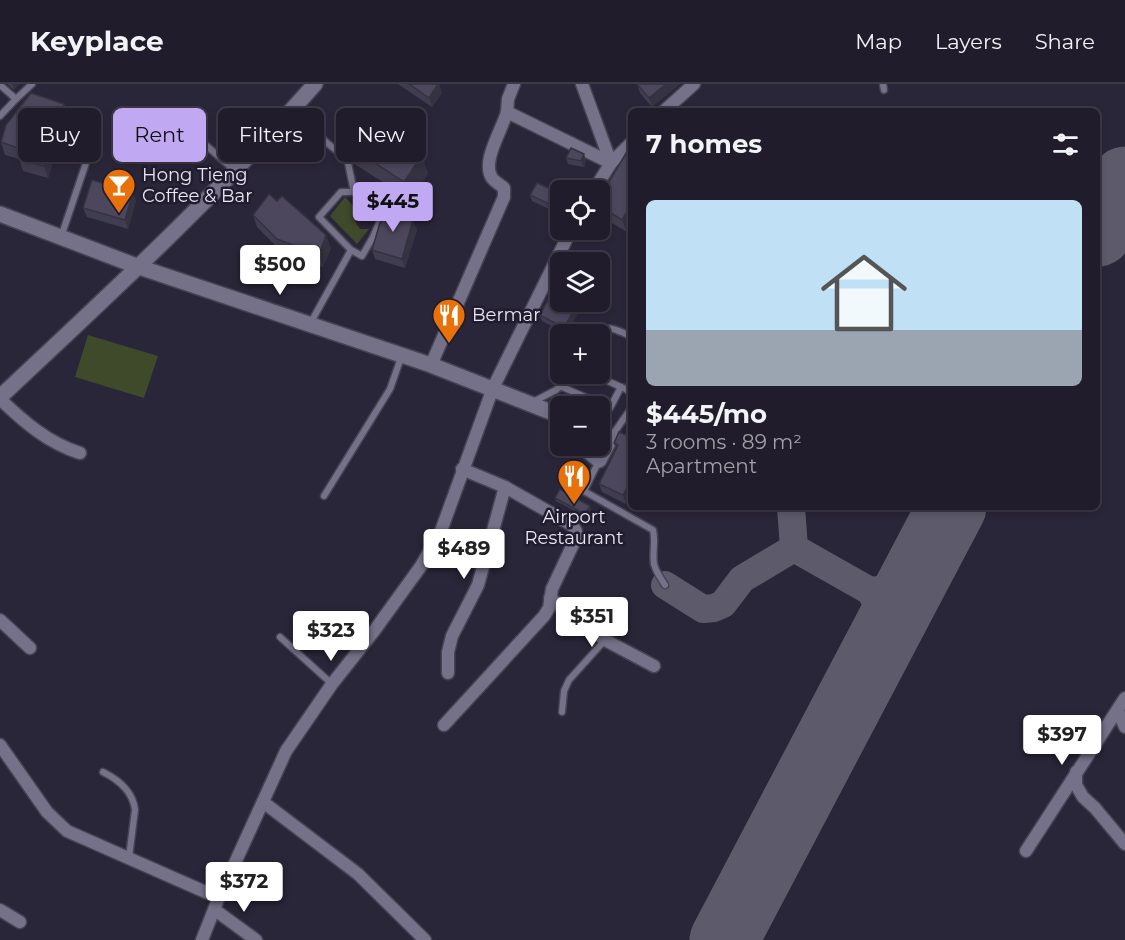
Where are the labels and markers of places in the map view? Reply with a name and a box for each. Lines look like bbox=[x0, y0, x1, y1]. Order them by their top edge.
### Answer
place label: Hong Tieng Coffee & Bar bbox=[142, 164, 252, 207]
bar icon: Hong Tieng Coffee & Bar bbox=[101, 167, 137, 214]
pin: $445 bbox=[357, 182, 429, 233]
pin: $500 bbox=[244, 245, 316, 296]
restaurant icon: Bermar bbox=[431, 297, 467, 344]
place label: Bermar bbox=[472, 304, 540, 326]
restaurant icon: Airport Restaurant bbox=[556, 458, 592, 505]
place label: Airport Restaurant bbox=[525, 506, 623, 549]
pin: $489 bbox=[428, 529, 500, 580]
pin: $351 bbox=[556, 597, 628, 648]
pin: $323 bbox=[295, 611, 367, 662]
pin: $397 bbox=[1026, 715, 1098, 766]
pin: $372 bbox=[208, 862, 280, 913]

